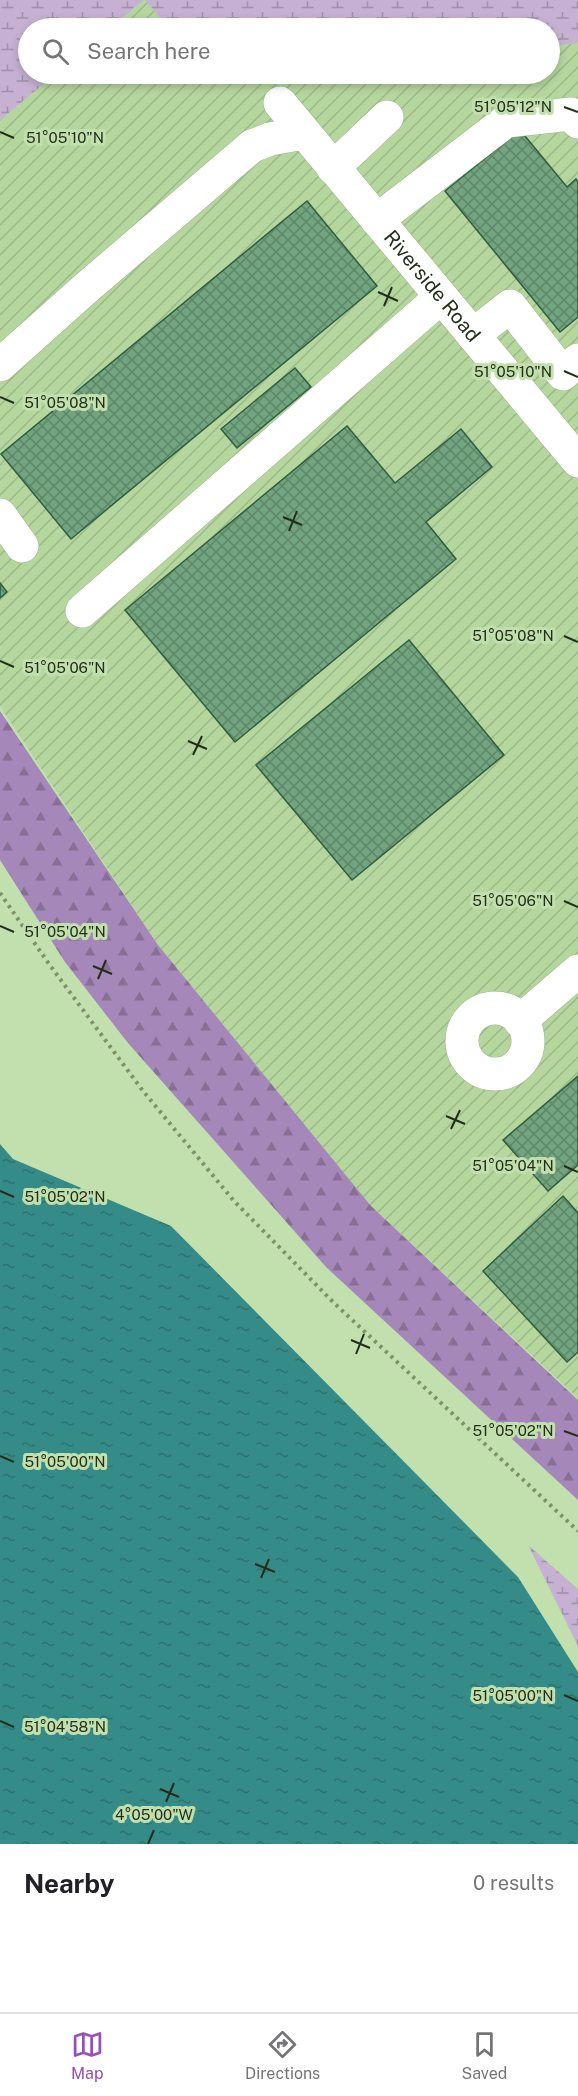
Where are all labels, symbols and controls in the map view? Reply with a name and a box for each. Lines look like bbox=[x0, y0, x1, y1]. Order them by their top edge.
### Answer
search box bbox=[18, 18, 560, 84]
icon: search bbox=[39, 35, 72, 68]
text: Search here bbox=[87, 38, 211, 64]
text: 51°05'12"N bbox=[474, 98, 552, 115]
text: 51°05'10"N bbox=[26, 129, 104, 146]
street label: Riverside Road bbox=[379, 225, 486, 347]
text: 51°05'10"N bbox=[474, 363, 552, 380]
text: 51°05'08"N bbox=[24, 394, 106, 411]
text: 51°05'08"N bbox=[472, 627, 554, 644]
text: 51°05'06"N bbox=[24, 659, 106, 676]
text: 51°05'06"N bbox=[472, 892, 554, 909]
text: 51°05'04"N bbox=[24, 923, 106, 940]
text: 51°05'04"N bbox=[472, 1157, 554, 1174]
text: 51°05'02"N bbox=[25, 1188, 105, 1205]
text: 51°05'02"N bbox=[473, 1422, 553, 1439]
text: 51°05'00"N bbox=[24, 1453, 106, 1470]
text: 51°05'00"N bbox=[472, 1687, 554, 1704]
text: 51°04'58"N bbox=[24, 1718, 106, 1735]
text: 4°05'00"W bbox=[115, 1806, 193, 1823]
text: Nearby bbox=[24, 1868, 114, 1899]
text: 0 results bbox=[473, 1871, 554, 1895]
tab: Map bbox=[71, 2028, 104, 2083]
tab: Directions bbox=[245, 2028, 320, 2083]
tab: Saved bbox=[462, 2028, 507, 2083]

